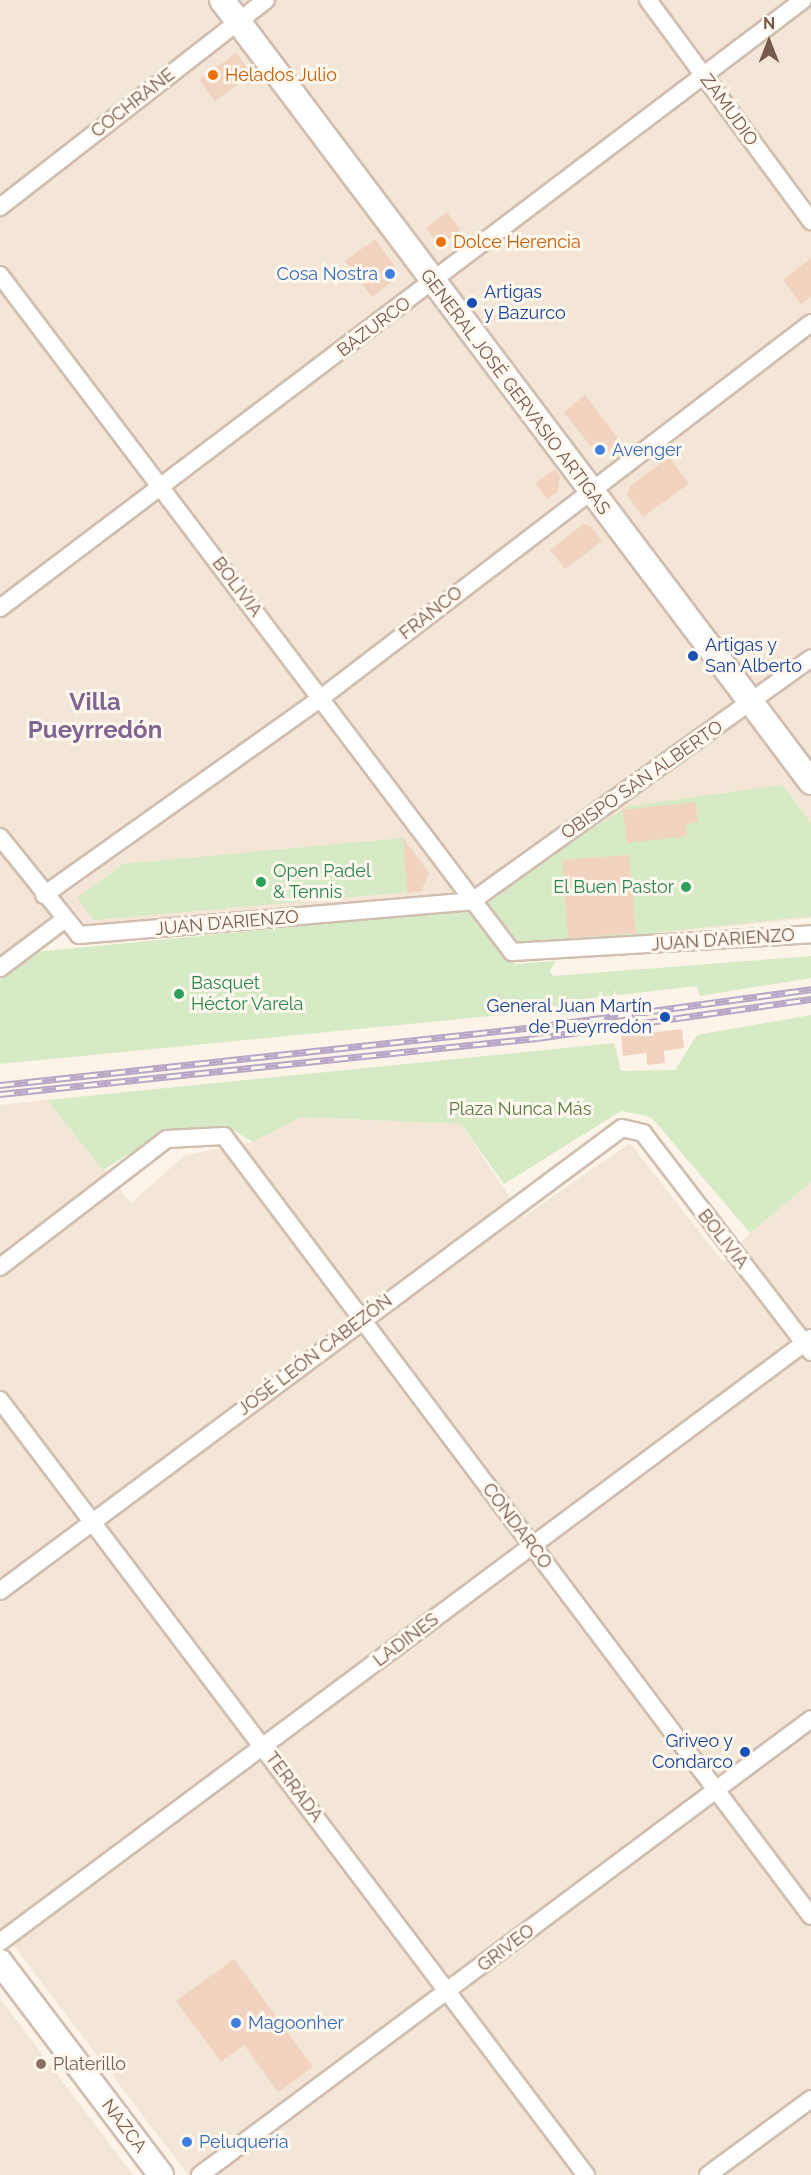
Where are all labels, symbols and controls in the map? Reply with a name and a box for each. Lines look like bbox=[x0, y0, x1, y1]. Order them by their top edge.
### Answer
north arrow bbox=[739, 12, 799, 72]
text: N bbox=[763, 14, 775, 33]
street label: COCHRANE bbox=[87, 64, 179, 142]
place label: Helados Julio bbox=[225, 64, 337, 86]
marker: Helados Julio bbox=[206, 68, 220, 82]
street label: ZAMUDIO bbox=[696, 70, 762, 150]
place label: Dolce Herencia bbox=[453, 231, 581, 253]
marker: Dolce Herencia bbox=[434, 235, 448, 249]
place label: Cosa Nostra bbox=[277, 263, 378, 285]
street label: GENERAL JOSÉ GERVASIO ARTIGAS bbox=[415, 264, 615, 520]
marker: Cosa Nostra bbox=[383, 267, 397, 281]
place label: Artigas y Bazurco bbox=[484, 282, 566, 324]
street label: BAZURCO bbox=[333, 292, 415, 362]
marker: Artigas y Bazurco bbox=[465, 296, 479, 310]
place label: Avenger bbox=[612, 439, 682, 461]
marker: Avenger bbox=[593, 443, 607, 457]
street label: BOLIVIA bbox=[208, 553, 266, 621]
street label: FRANCO bbox=[395, 582, 467, 644]
place label: Artigas y San Alberto bbox=[705, 635, 802, 678]
marker: Artigas y San Alberto bbox=[686, 649, 700, 663]
district label: Villa Pueyrredón bbox=[28, 688, 162, 744]
street label: OBISPO SAN ALBERTO bbox=[557, 716, 727, 844]
place label: Open Padel & Tennis bbox=[273, 861, 371, 904]
marker: Open Padel & Tennis bbox=[254, 875, 268, 889]
place label: El Buen Pastor bbox=[553, 876, 674, 898]
marker: El Buen Pastor bbox=[679, 880, 693, 894]
street label: JUAN D’ARIENZO bbox=[154, 906, 300, 940]
street label: JUAN D’ARIENZO bbox=[651, 924, 795, 956]
place label: Basquet Héctor Varela bbox=[191, 973, 304, 1016]
marker: Basquet Héctor Varela bbox=[172, 987, 186, 1001]
place label: General Juan Martín de Pueyrredón bbox=[485, 996, 652, 1038]
marker: General Juan Martín de Pueyrredón bbox=[656, 1008, 674, 1026]
park label: Plaza Nunca Más bbox=[449, 1098, 591, 1120]
street label: BOLIVIA bbox=[693, 1205, 753, 1273]
street label: JOSÉ LEÓN CABEZÓN bbox=[234, 1290, 396, 1420]
street label: CONDARCO bbox=[478, 1479, 556, 1573]
street label: LADINES bbox=[369, 1609, 443, 1671]
place label: Griveo y Condarco bbox=[652, 1731, 733, 1774]
marker: Griveo y Condarco bbox=[738, 1745, 752, 1759]
street label: TERRADA bbox=[261, 1748, 327, 1826]
street label: GRIVEO bbox=[473, 1920, 539, 1976]
place label: Magoonher bbox=[248, 2012, 344, 2034]
marker: Magoonher bbox=[229, 2016, 243, 2030]
place label: Platerillo bbox=[53, 2053, 126, 2075]
marker: Platerillo bbox=[34, 2057, 48, 2071]
street label: NAZCA bbox=[97, 2095, 151, 2157]
place label: Peluquería bbox=[199, 2131, 289, 2153]
marker: Peluquería bbox=[180, 2135, 194, 2149]

